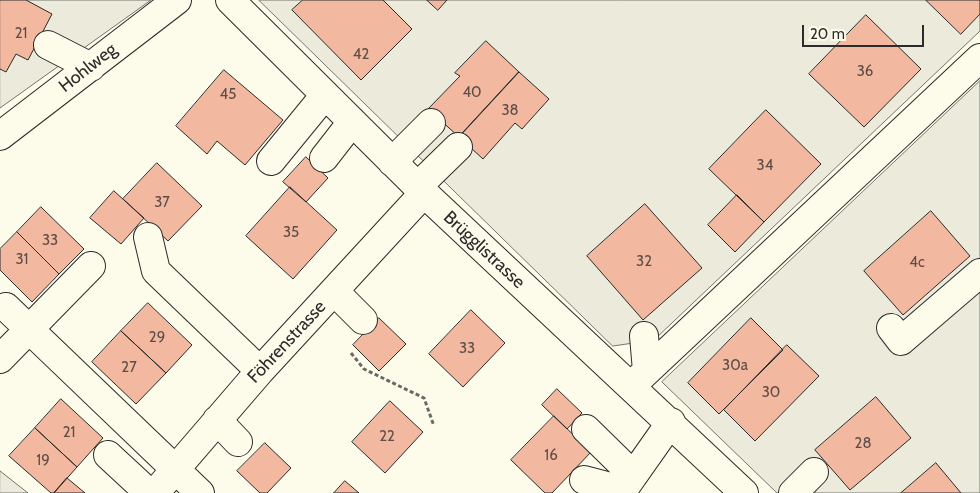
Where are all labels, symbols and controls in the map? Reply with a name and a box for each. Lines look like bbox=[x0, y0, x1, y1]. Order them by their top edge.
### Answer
scale bar bbox=[805, 15, 928, 47]
house number: 21 bbox=[15, 25, 27, 43]
text: 20 m bbox=[810, 25, 845, 43]
street label: Hohlweg bbox=[55, 39, 121, 97]
house number: 42 bbox=[353, 46, 369, 64]
house number: 36 bbox=[857, 63, 873, 81]
house number: 40 bbox=[462, 84, 482, 102]
house number: 45 bbox=[220, 86, 236, 104]
house number: 38 bbox=[501, 102, 519, 120]
house number: 34 bbox=[757, 157, 773, 175]
house number: 37 bbox=[154, 194, 170, 212]
street label: Brügglistrasse bbox=[439, 207, 529, 293]
house number: 35 bbox=[283, 224, 299, 242]
house number: 33 bbox=[42, 232, 58, 250]
house number: 31 bbox=[15, 251, 29, 269]
house number: 32 bbox=[636, 253, 652, 271]
house number: 4c bbox=[909, 254, 925, 272]
street label: Föhrenstrasse bbox=[243, 296, 331, 388]
house number: 29 bbox=[149, 329, 165, 347]
house number: 33 bbox=[459, 340, 475, 358]
house number: 30a bbox=[722, 357, 748, 375]
house number: 27 bbox=[121, 359, 137, 377]
house number: 30 bbox=[762, 384, 780, 402]
house number: 21 bbox=[63, 424, 75, 442]
house number: 22 bbox=[379, 428, 395, 446]
house number: 28 bbox=[855, 435, 871, 453]
house number: 16 bbox=[544, 447, 558, 465]
house number: 19 bbox=[36, 452, 50, 470]

